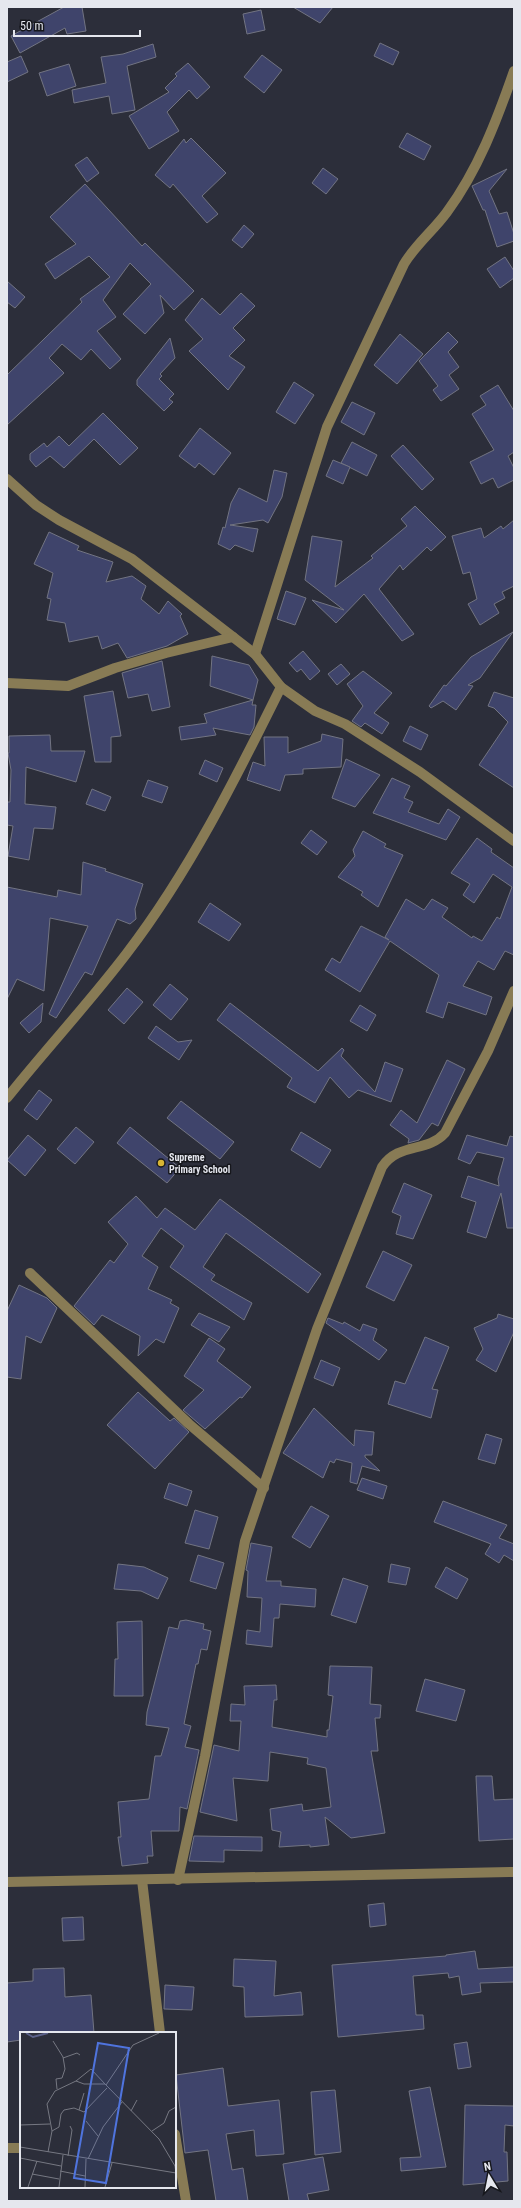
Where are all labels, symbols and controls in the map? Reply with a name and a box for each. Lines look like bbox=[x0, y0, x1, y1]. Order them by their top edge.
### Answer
scale bar bbox=[14, 12, 140, 38]
text: 50 m bbox=[20, 19, 44, 33]
place label: Supreme Primary School bbox=[169, 1152, 230, 1175]
marker: Supreme Primary School bbox=[156, 1158, 166, 1168]
inset map bbox=[20, 2032, 176, 2188]
north arrow bbox=[469, 2156, 509, 2196]
text: N bbox=[483, 2160, 492, 2174]

